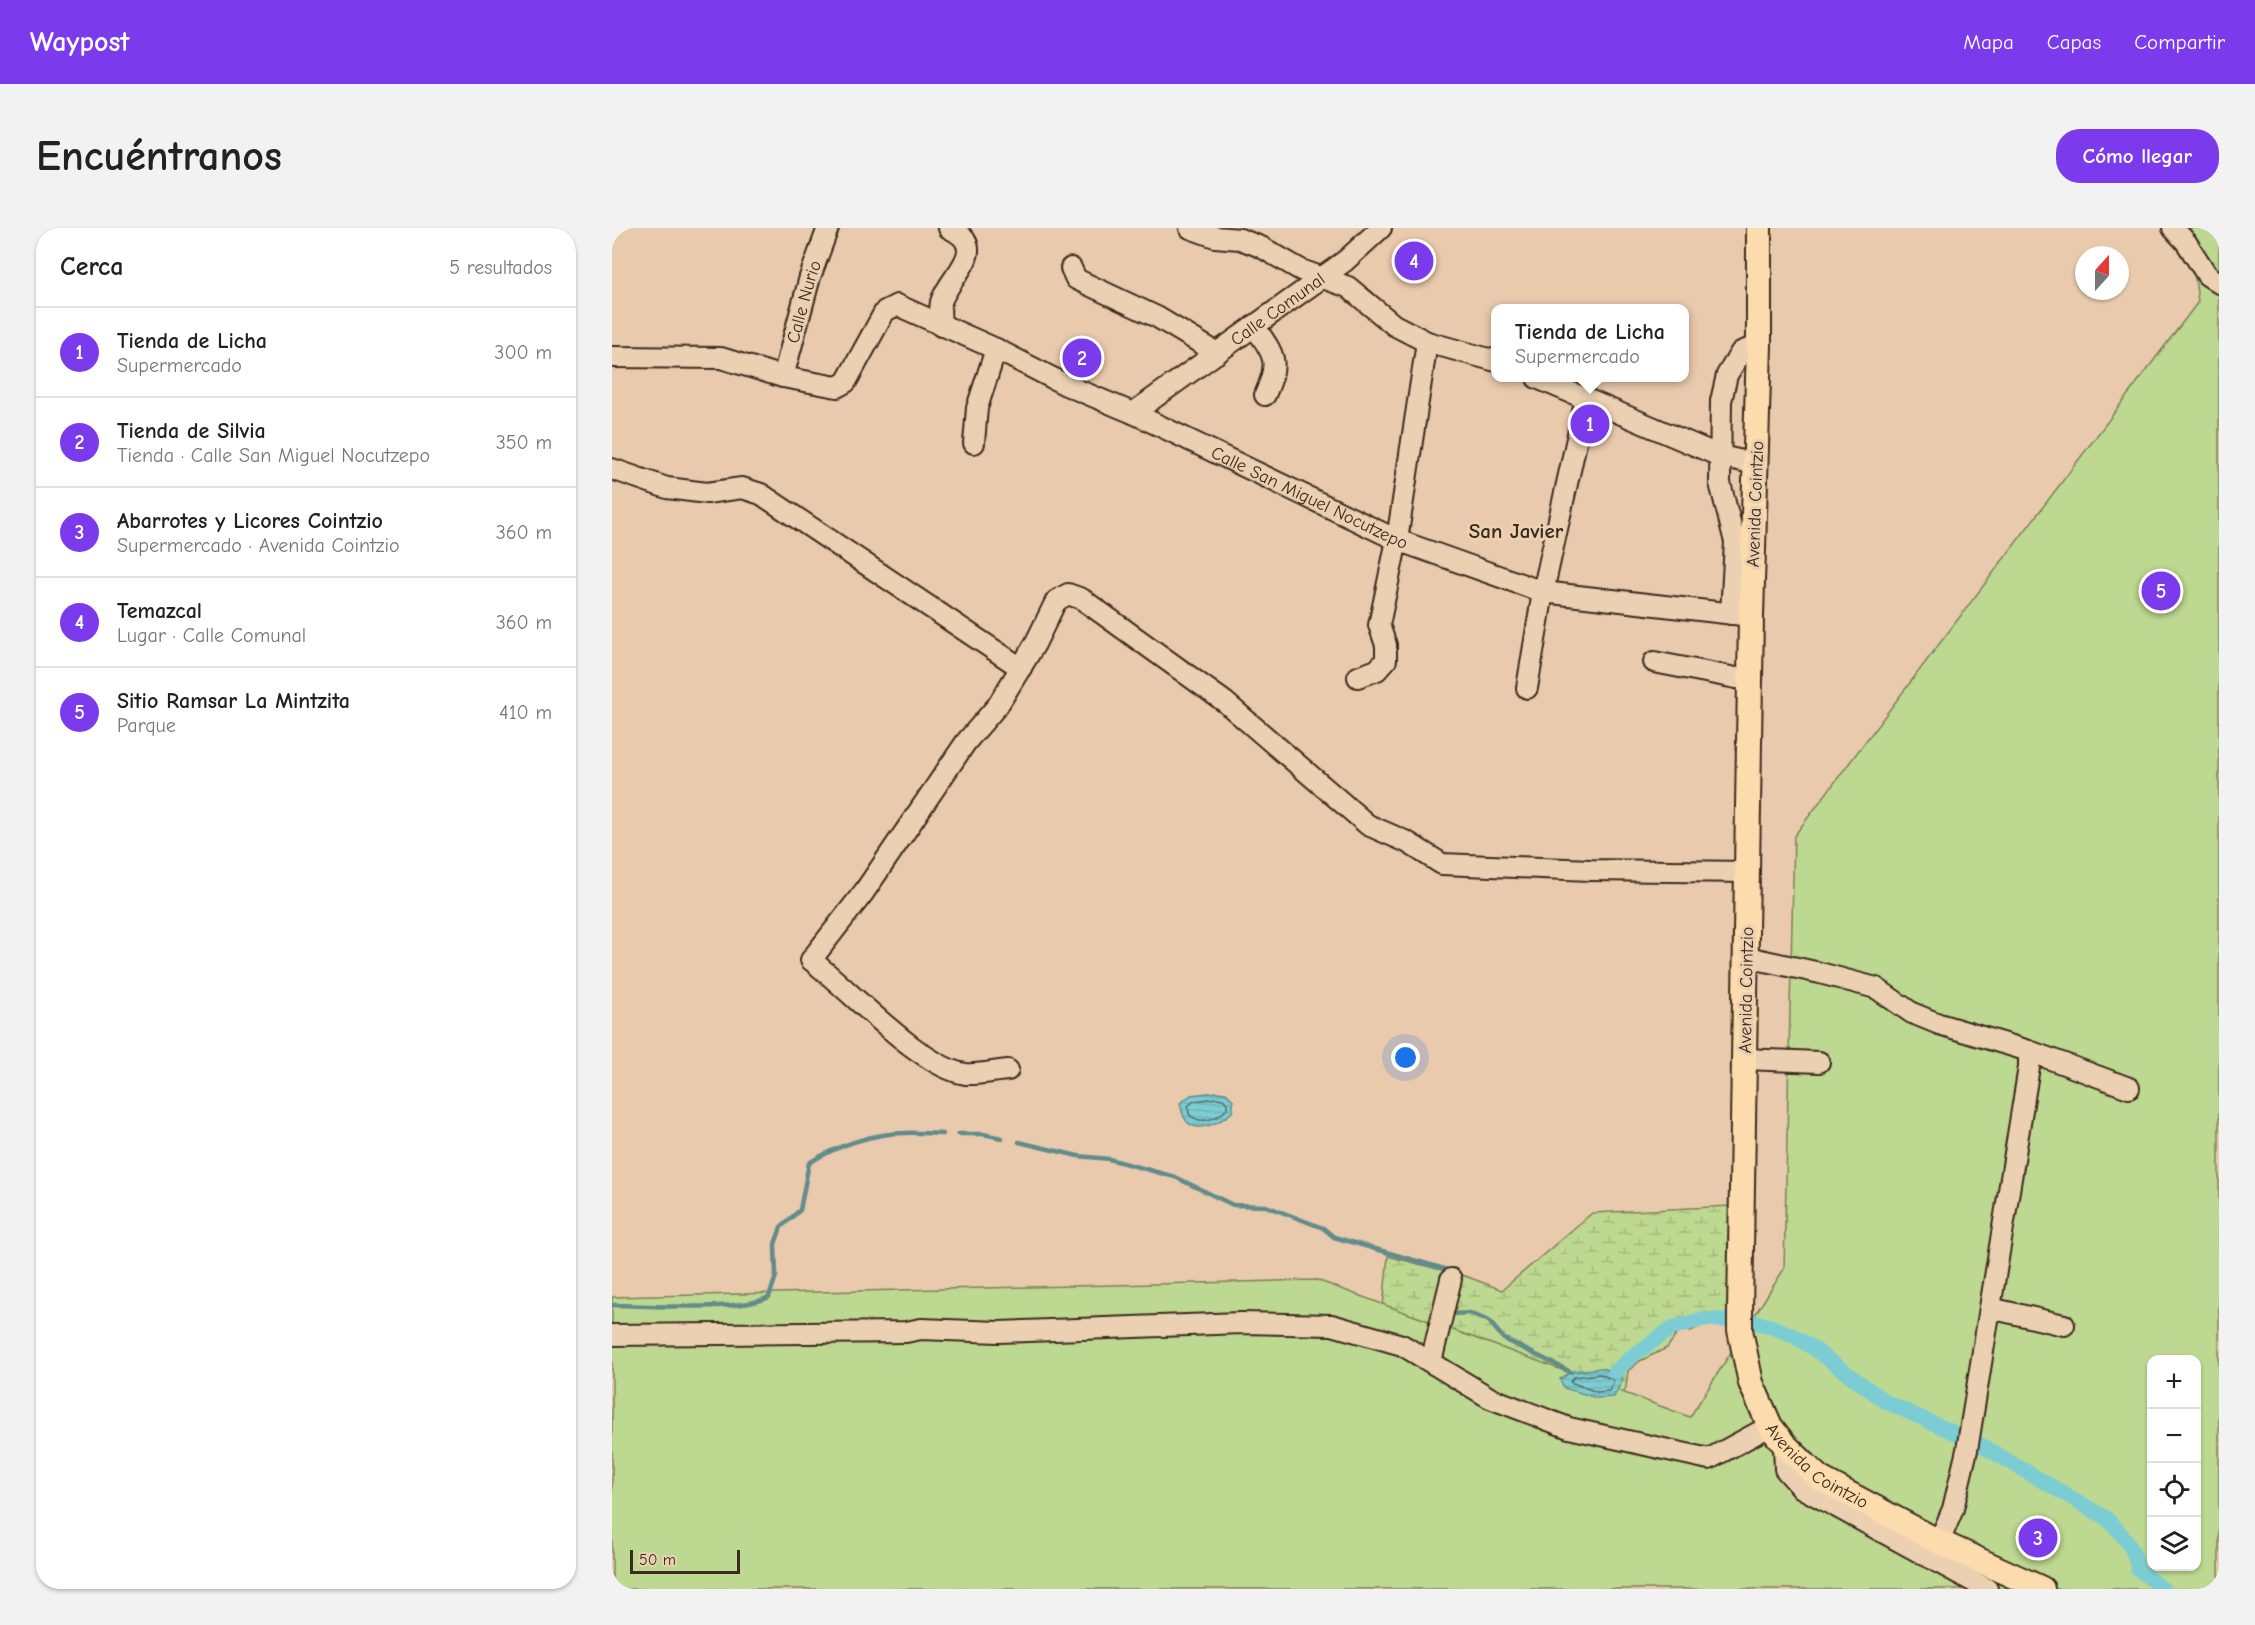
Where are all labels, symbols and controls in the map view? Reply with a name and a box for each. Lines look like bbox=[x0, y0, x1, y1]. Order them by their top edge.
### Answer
text: Waypost bbox=[30, 26, 130, 58]
text: Mapa bbox=[1963, 30, 2014, 54]
text: Capas bbox=[2047, 30, 2101, 54]
text: Compartir bbox=[2134, 30, 2225, 54]
button: Cómo llegar bbox=[2056, 129, 2219, 183]
text: Encuéntranos bbox=[36, 132, 282, 181]
pin: 4 bbox=[1394, 238, 1434, 284]
north arrow bbox=[2075, 246, 2129, 300]
text: Cerca bbox=[60, 252, 124, 282]
text: 5 resultados bbox=[449, 256, 552, 279]
street label: Calle Nurio bbox=[783, 258, 826, 346]
street label: Calle Comunal bbox=[1227, 269, 1329, 351]
popup bbox=[1491, 304, 1689, 382]
text: Tienda de Licha bbox=[1515, 319, 1665, 345]
text: Tienda de Licha bbox=[117, 328, 267, 354]
pin: 2 bbox=[1062, 336, 1102, 380]
text: 1 bbox=[76, 341, 83, 364]
text: 300 m bbox=[494, 341, 552, 364]
text: Supermercado bbox=[1515, 345, 1640, 368]
text: Supermercado bbox=[117, 354, 242, 377]
pin: 1 bbox=[1570, 402, 1610, 446]
text: Tienda de Silvia bbox=[117, 418, 266, 444]
text: 2 bbox=[75, 431, 84, 454]
text: 350 m bbox=[496, 431, 552, 454]
street label: Avenida Cointzio bbox=[1743, 440, 1768, 568]
street label: Calle San Miguel Nocutzepo bbox=[1208, 442, 1410, 554]
text: Tienda · Calle San Miguel Nocutzepo bbox=[117, 444, 430, 467]
text: Abarrotes y Licores Cointzio bbox=[117, 508, 383, 534]
district label: San Javier bbox=[1469, 519, 1564, 543]
text: 3 bbox=[75, 521, 84, 544]
text: 360 m bbox=[496, 521, 552, 544]
text: Supermercado · Avenida Cointzio bbox=[117, 534, 400, 557]
pin: 5 bbox=[2142, 568, 2180, 614]
text: Temazcal bbox=[117, 598, 202, 624]
text: 4 bbox=[75, 611, 84, 634]
text: 360 m bbox=[496, 611, 552, 634]
text: Lugar · Calle Comunal bbox=[117, 624, 306, 647]
text: Sitio Ramsar La Mintzita bbox=[117, 688, 350, 714]
text: 5 bbox=[74, 701, 85, 724]
text: 410 m bbox=[499, 701, 552, 724]
text: Parque bbox=[117, 714, 176, 737]
street label: Avenida Cointzio bbox=[1735, 926, 1758, 1054]
your location bbox=[1391, 1043, 1420, 1072]
map controls bbox=[2147, 1355, 2201, 1571]
button: + bbox=[2147, 1355, 2201, 1409]
button: − bbox=[2147, 1409, 2201, 1463]
street label: Avenida Cointzio bbox=[1761, 1419, 1872, 1513]
button: locate bbox=[2147, 1463, 2201, 1517]
pin: 3 bbox=[2018, 1516, 2058, 1560]
button: layers bbox=[2147, 1517, 2201, 1571]
scale bar bbox=[630, 1547, 740, 1574]
text: 50 m bbox=[639, 1551, 676, 1569]

